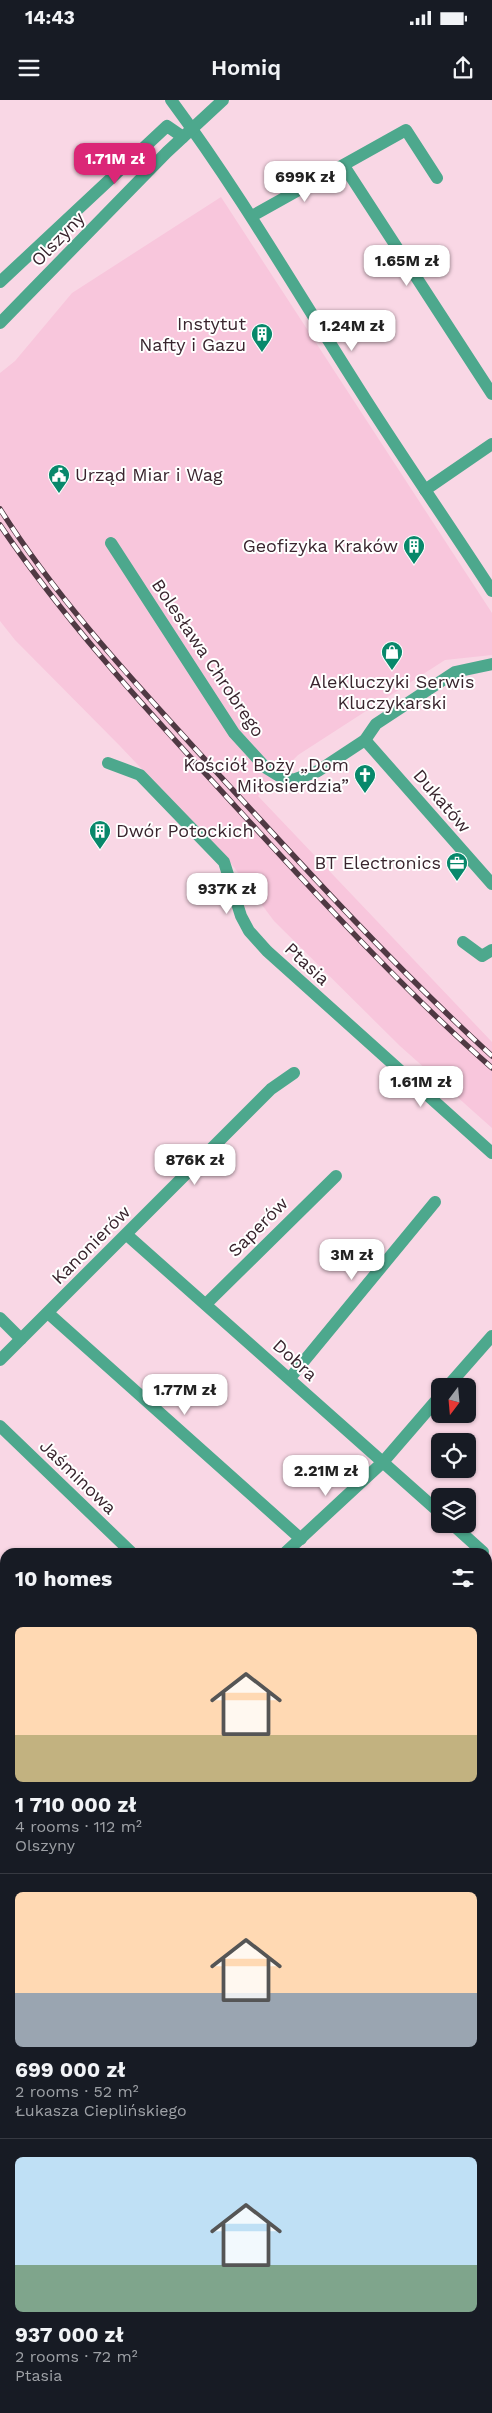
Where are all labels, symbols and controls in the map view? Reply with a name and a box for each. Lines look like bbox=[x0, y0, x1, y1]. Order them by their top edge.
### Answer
text: 14:43 bbox=[25, 6, 75, 29]
icon: menu bbox=[15, 54, 43, 82]
icon: share bbox=[449, 54, 477, 82]
text: Homiq bbox=[211, 55, 281, 80]
pin: 1.71M zł bbox=[63, 142, 167, 185]
text: 1.71M zł bbox=[85, 149, 145, 168]
pin: 699K zł bbox=[259, 161, 351, 203]
text: 699K zł bbox=[275, 167, 335, 186]
street label: Olszyny bbox=[27, 207, 89, 270]
pin: 1.65M zł bbox=[355, 244, 459, 287]
text: 1.65M zł bbox=[375, 251, 439, 270]
pin: 1.24M zł bbox=[300, 310, 404, 352]
place label: Instytut Nafty i Gazu bbox=[139, 313, 246, 355]
text: 1.24M zł bbox=[319, 316, 385, 335]
building icon: Instytut Nafty i Gazu bbox=[250, 322, 274, 353]
public building icon: Urząd Miar i Wag bbox=[47, 463, 71, 494]
place label: Urząd Miar i Wag bbox=[75, 464, 223, 485]
building icon: Geofizyka Kraków bbox=[402, 534, 426, 565]
place label: Geofizyka Kraków bbox=[243, 535, 398, 556]
street label: Bolesława Chrobrego bbox=[148, 575, 269, 741]
shop icon: AleKluczyki Serwis Kluczykarski bbox=[380, 640, 404, 671]
place label: AleKluczyki Serwis Kluczykarski bbox=[310, 671, 474, 713]
place label: Kościół Boży „Dom Miłosierdzia” bbox=[183, 754, 349, 796]
church icon: Kościół Boży „Dom Miłosierdzia” bbox=[353, 763, 377, 794]
street label: Dukatów bbox=[409, 765, 476, 837]
building icon: Dwór Potockich bbox=[88, 819, 112, 850]
place label: Dwór Potockich bbox=[116, 820, 254, 841]
office icon: BT Electronics bbox=[445, 851, 469, 882]
place label: BT Electronics bbox=[315, 852, 441, 873]
pin: 937K zł bbox=[181, 872, 273, 915]
text: 937K zł bbox=[198, 879, 256, 898]
street label: Ptasia bbox=[281, 938, 334, 989]
pin: 1.61M zł bbox=[369, 1066, 473, 1108]
text: 1.61M zł bbox=[390, 1072, 452, 1091]
pin: 876K zł bbox=[149, 1144, 241, 1186]
text: 876K zł bbox=[166, 1150, 224, 1169]
street label: Saperów bbox=[223, 1192, 292, 1261]
street label: Kanonierów bbox=[47, 1201, 134, 1288]
pin: 3M zł bbox=[317, 1238, 387, 1281]
text: 3M zł bbox=[330, 1245, 374, 1264]
street label: Dobra bbox=[269, 1334, 322, 1385]
pin: 1.77M zł bbox=[133, 1374, 237, 1416]
north arrow bbox=[431, 1378, 476, 1422]
map controls bbox=[431, 1378, 476, 1533]
text: 1.77M zł bbox=[154, 1380, 216, 1399]
button: locate bbox=[431, 1433, 476, 1478]
street label: Jaśminowa bbox=[36, 1435, 121, 1518]
pin: 2.21M zł bbox=[274, 1454, 378, 1497]
text: 2.21M zł bbox=[294, 1461, 358, 1480]
button: layers bbox=[431, 1488, 476, 1533]
icon: filters bbox=[449, 1564, 477, 1592]
text: 10 homes bbox=[15, 1566, 112, 1591]
icon: home bbox=[201, 1659, 291, 1749]
text: 1 710 000 zł bbox=[15, 1792, 137, 1817]
text: 4 rooms · 112 m² bbox=[15, 1817, 142, 1836]
text: Olszyny bbox=[15, 1836, 75, 1855]
icon: home bbox=[201, 1925, 291, 2015]
text: 699 000 zł bbox=[15, 2057, 126, 2082]
text: 2 rooms · 52 m² bbox=[15, 2082, 139, 2101]
text: Łukasza Cieplińskiego bbox=[15, 2101, 187, 2120]
icon: home bbox=[201, 2190, 291, 2280]
text: 937 000 zł bbox=[15, 2322, 124, 2347]
text: 2 rooms · 72 m² bbox=[15, 2347, 138, 2366]
text: Ptasia bbox=[15, 2366, 62, 2385]

